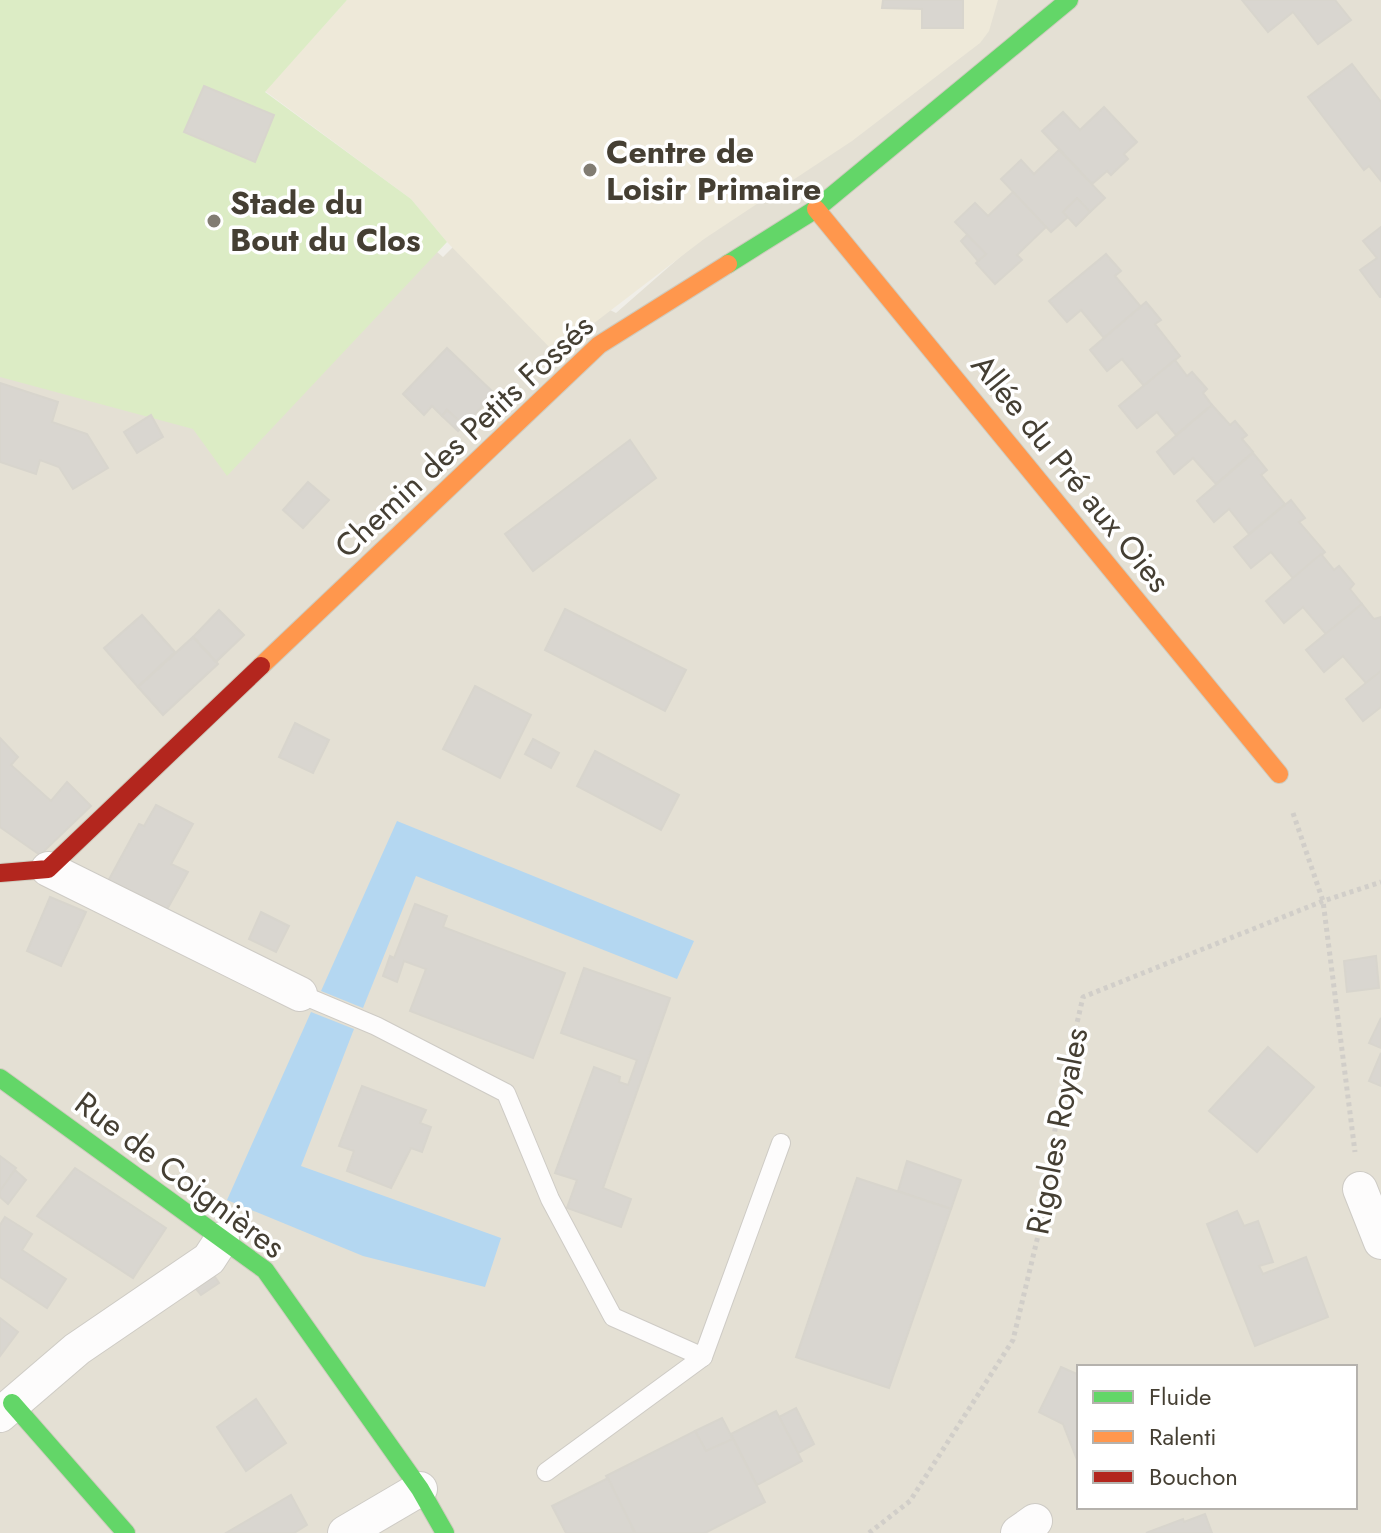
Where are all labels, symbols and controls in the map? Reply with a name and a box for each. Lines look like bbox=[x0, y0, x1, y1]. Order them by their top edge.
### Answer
place label: Centre de Loisir Primaire bbox=[606, 129, 821, 212]
marker: Centre de Loisir Primaire bbox=[581, 161, 599, 179]
place label: Stade du Bout du Clos bbox=[230, 180, 421, 263]
marker: Stade du Bout du Clos bbox=[205, 212, 223, 230]
street label: Chemin des Petits Fossés bbox=[324, 304, 604, 568]
street label: Allée du Pré aux Oies bbox=[960, 344, 1182, 602]
street label: Rigoles Royales bbox=[1014, 1024, 1100, 1238]
street label: Rue de Coignières bbox=[65, 1081, 295, 1269]
legend bbox=[1077, 1365, 1357, 1509]
text: Fluide bbox=[1149, 1379, 1211, 1414]
text: Ralenti bbox=[1149, 1419, 1216, 1454]
text: Bouchon bbox=[1149, 1459, 1238, 1494]

